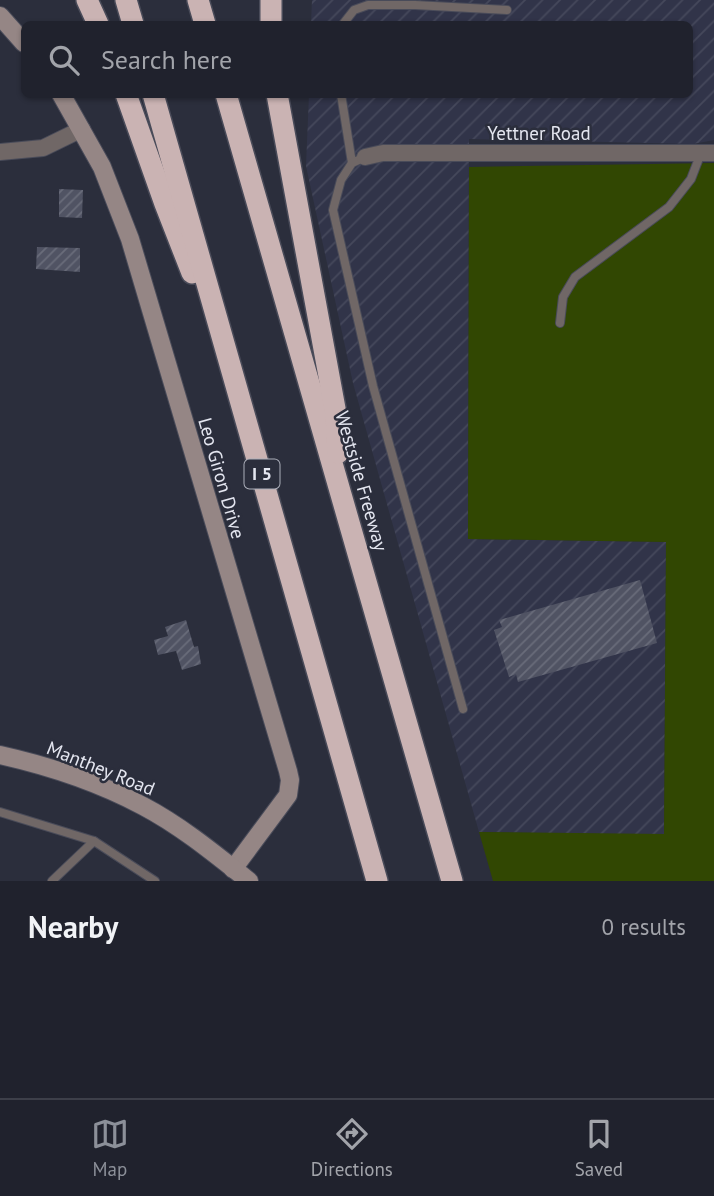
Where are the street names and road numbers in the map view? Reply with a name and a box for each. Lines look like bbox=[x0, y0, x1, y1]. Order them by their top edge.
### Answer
street label: Yettner Road bbox=[487, 121, 591, 145]
street label: Westside Freeway bbox=[331, 408, 393, 554]
street label: Leo Giron Drive bbox=[193, 415, 251, 541]
road number: I 5 bbox=[244, 460, 280, 488]
street label: Manthey Road bbox=[43, 735, 159, 801]

